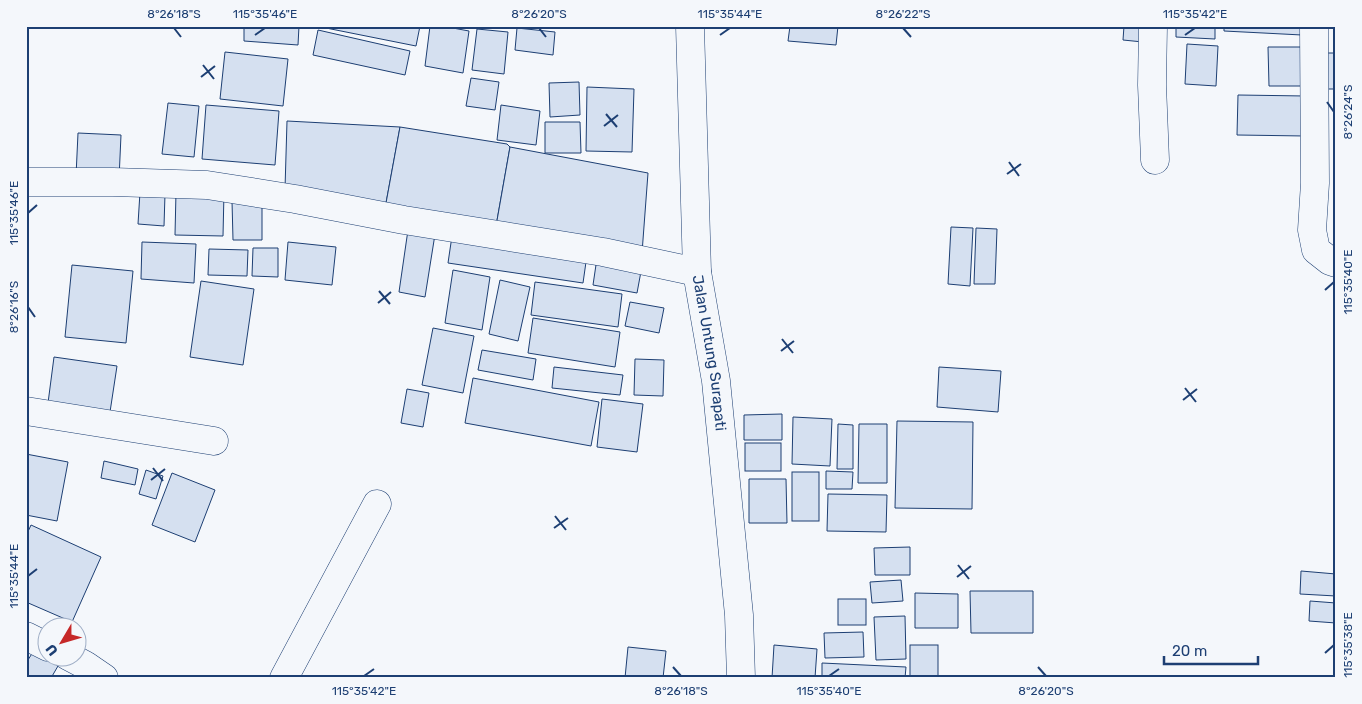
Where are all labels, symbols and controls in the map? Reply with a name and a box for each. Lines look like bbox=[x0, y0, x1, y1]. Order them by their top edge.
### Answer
text: 8°26'18"S bbox=[147, 7, 201, 21]
text: 115°35'46"E bbox=[233, 7, 297, 21]
text: 8°26'20"S bbox=[511, 7, 567, 21]
text: 115°35'44"E bbox=[698, 7, 762, 21]
text: 8°26'22"S bbox=[876, 7, 930, 21]
text: 115°35'42"E bbox=[1163, 7, 1227, 21]
text: 8°26'24"S bbox=[1341, 85, 1355, 139]
text: 115°35'46"E bbox=[7, 181, 21, 245]
text: 115°35'40"E bbox=[1341, 249, 1355, 315]
street label: Jalan Untung Surapati bbox=[689, 274, 730, 432]
text: 8°26'16"S bbox=[7, 281, 21, 333]
text: 115°35'44"E bbox=[7, 544, 21, 608]
text: 115°35'38"E bbox=[1341, 612, 1355, 678]
north arrow bbox=[38, 616, 88, 666]
scale bar bbox=[1164, 634, 1258, 666]
text: U bbox=[42, 640, 62, 659]
text: 20 m bbox=[1172, 642, 1207, 660]
text: 115°35'42"E bbox=[332, 684, 396, 698]
text: 8°26'18"S bbox=[654, 684, 708, 698]
text: 115°35'40"E bbox=[796, 684, 862, 698]
text: 8°26'20"S bbox=[1018, 684, 1074, 698]

